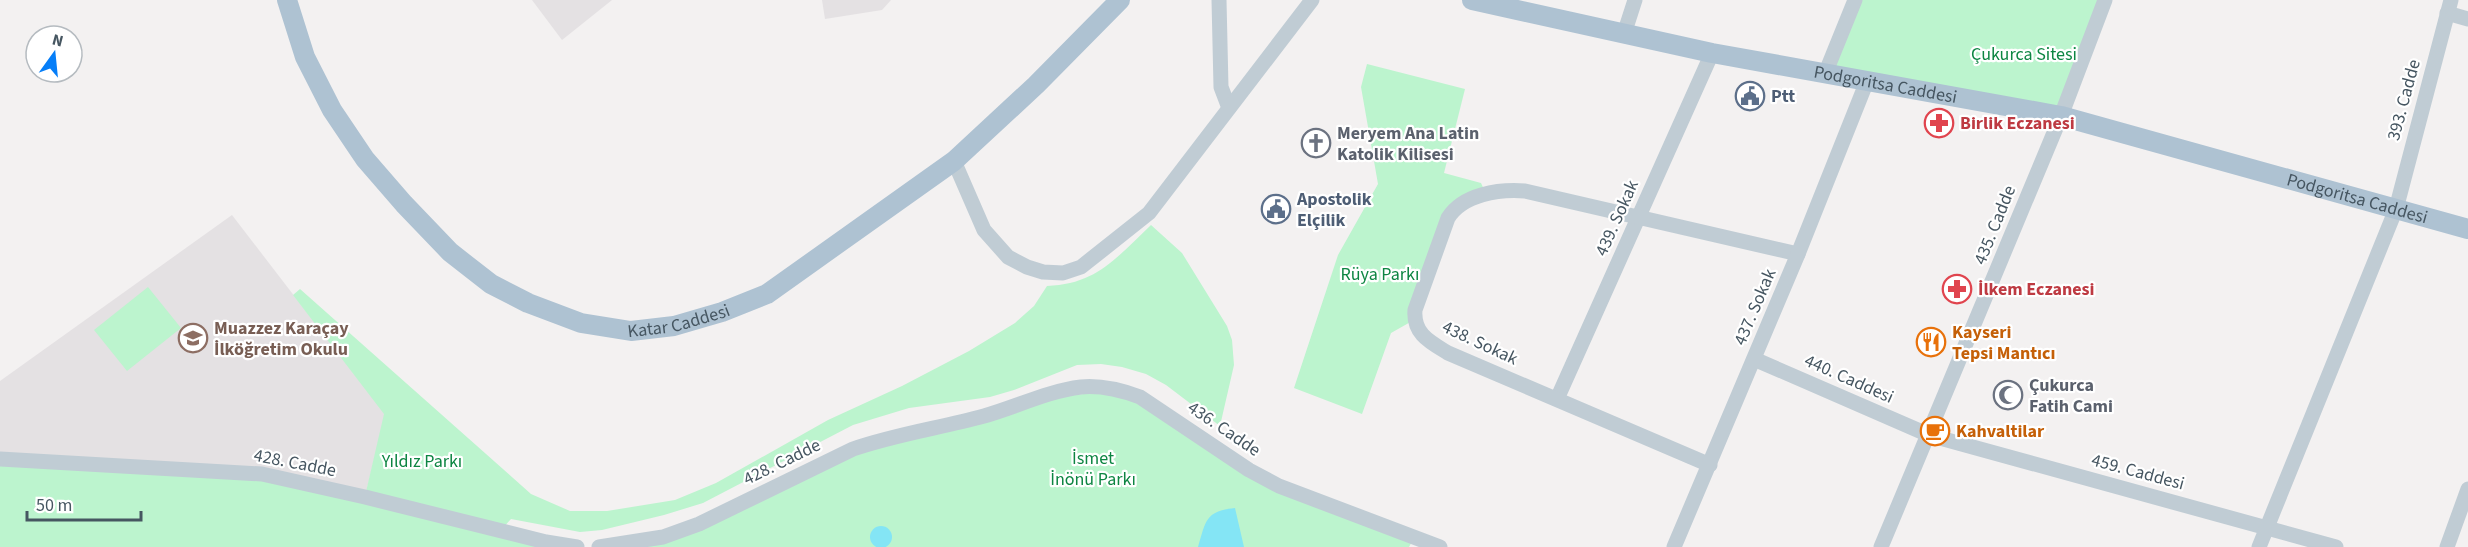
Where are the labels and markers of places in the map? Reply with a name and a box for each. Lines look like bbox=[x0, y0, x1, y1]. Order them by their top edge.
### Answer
public building icon: Ptt bbox=[1734, 80, 1766, 112]
place label: Ptt bbox=[1771, 84, 1795, 109]
pharmacy icon: Birlik Eczanesi bbox=[1923, 107, 1955, 139]
place label: Birlik Eczanesi bbox=[1960, 111, 2075, 136]
place label: Meryem Ana Latin Katolik Kilisesi bbox=[1337, 121, 1479, 167]
church icon: Meryem Ana Latin Katolik Kilisesi bbox=[1300, 127, 1332, 159]
place label: Apostolik Elçilik bbox=[1296, 187, 1372, 233]
public building icon: Apostolik Elçilik bbox=[1260, 193, 1292, 225]
pharmacy icon: İlkem Eczanesi bbox=[1941, 273, 1973, 305]
place label: İlkem Eczanesi bbox=[1978, 277, 2094, 302]
place label: Muazzez Karaçay İlköğretim Okulu bbox=[214, 316, 349, 362]
place label: Kayseri Tepsi Mantıcı bbox=[1952, 320, 2056, 366]
school or university icon: Muazzez Karaçay İlköğretim Okulu bbox=[177, 322, 209, 354]
restaurant icon: Kayseri Tepsi Mantıcı bbox=[1915, 326, 1947, 358]
place label: Çukurca Fatih Cami bbox=[2029, 373, 2113, 419]
mosque icon: Çukurca Fatih Cami bbox=[1992, 379, 2024, 411]
cafe icon: Kahvaltilar bbox=[1919, 415, 1951, 447]
place label: Kahvaltilar bbox=[1956, 419, 2045, 444]

